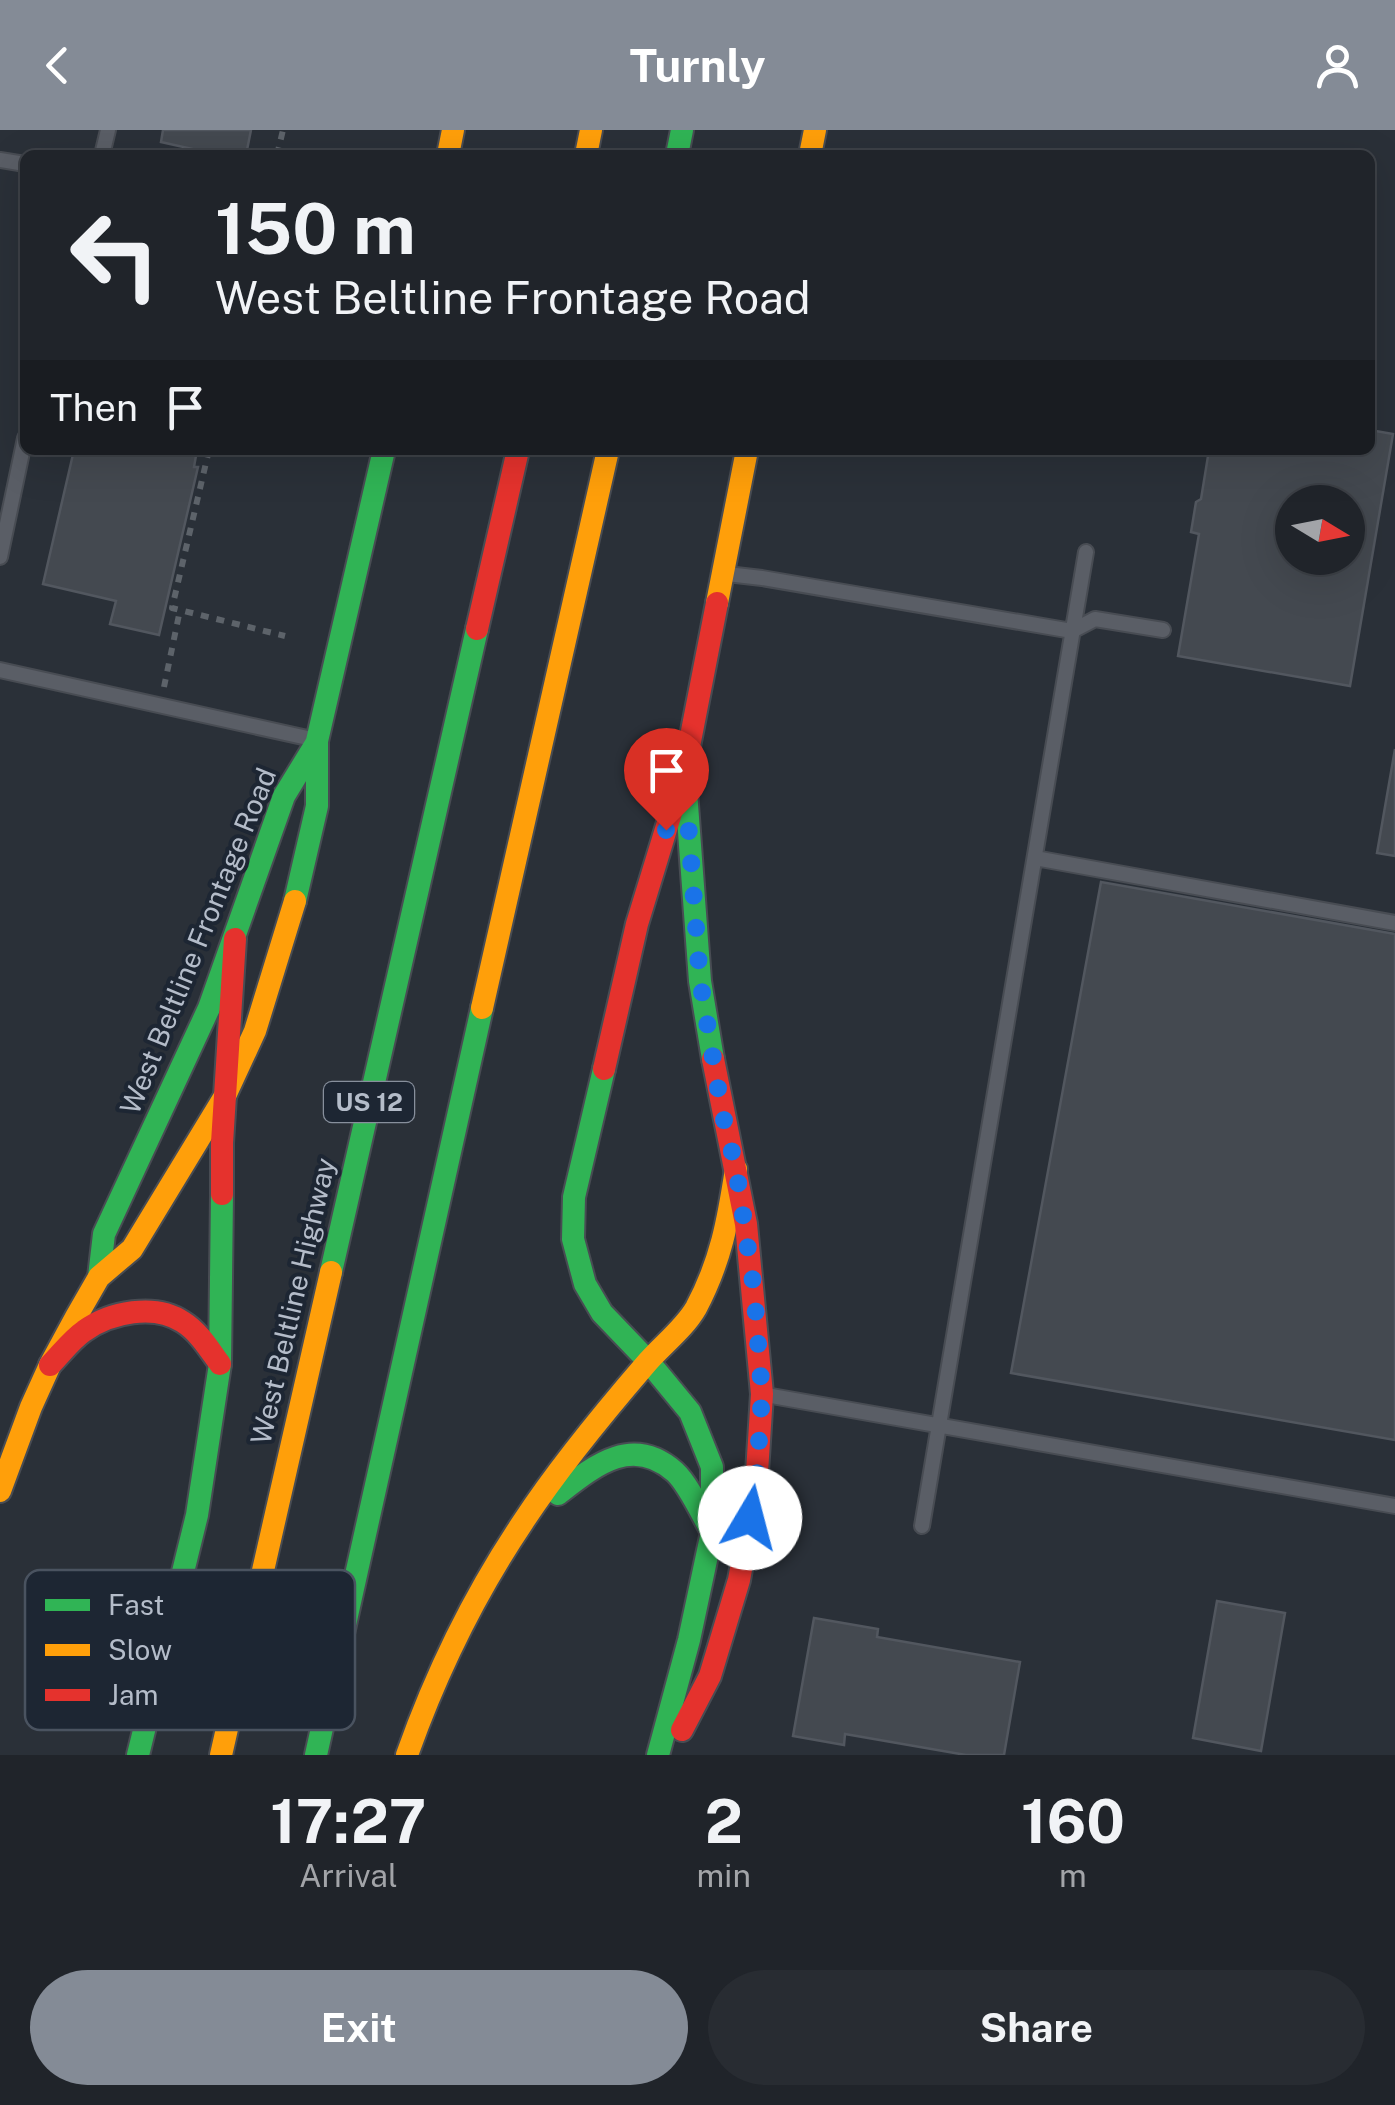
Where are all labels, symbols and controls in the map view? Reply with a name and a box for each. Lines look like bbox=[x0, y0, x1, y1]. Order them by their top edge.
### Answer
icon: back bbox=[30, 38, 85, 93]
icon: person bbox=[1310, 38, 1365, 93]
text: Turnly bbox=[629, 39, 766, 92]
text: 150 m bbox=[215, 187, 416, 270]
icon: left bbox=[50, 190, 180, 320]
text: West Beltline Frontage Road bbox=[215, 271, 811, 324]
icon: arrive bbox=[158, 380, 213, 435]
text: Then bbox=[50, 385, 138, 430]
north arrow bbox=[1275, 485, 1365, 575]
map controls bbox=[1275, 485, 1365, 575]
pin bbox=[624, 728, 709, 831]
icon: arrive bbox=[639, 743, 694, 798]
street label: West Beltline Frontage Road bbox=[113, 763, 282, 1119]
road number: US 12 bbox=[324, 1082, 414, 1122]
street label: West Beltline Highway bbox=[244, 1155, 342, 1447]
position arrow bbox=[698, 1466, 802, 1570]
legend bbox=[25, 1570, 355, 1730]
text: Fast bbox=[108, 1588, 164, 1621]
text: Slow bbox=[108, 1633, 172, 1666]
text: Jam bbox=[108, 1678, 159, 1711]
text: 17:27 bbox=[270, 1786, 426, 1857]
text: 2 bbox=[705, 1786, 743, 1857]
text: 160 bbox=[1021, 1786, 1125, 1857]
text: Arrival bbox=[299, 1857, 398, 1894]
text: min bbox=[697, 1857, 751, 1894]
text: m bbox=[1059, 1857, 1087, 1894]
button: Exit bbox=[30, 1970, 688, 2085]
button: Share bbox=[708, 1970, 1365, 2085]

